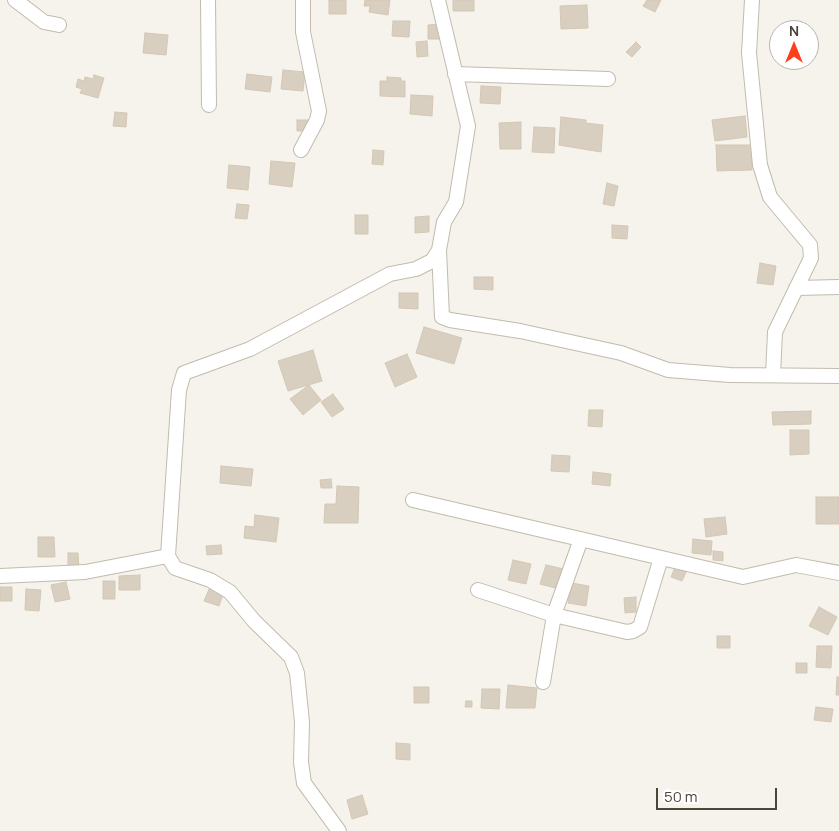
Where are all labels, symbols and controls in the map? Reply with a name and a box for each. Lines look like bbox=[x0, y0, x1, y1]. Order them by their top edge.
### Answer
north arrow bbox=[769, 20, 819, 70]
text: N bbox=[789, 21, 799, 40]
scale bar bbox=[659, 778, 780, 810]
text: 50 m bbox=[664, 786, 698, 807]

